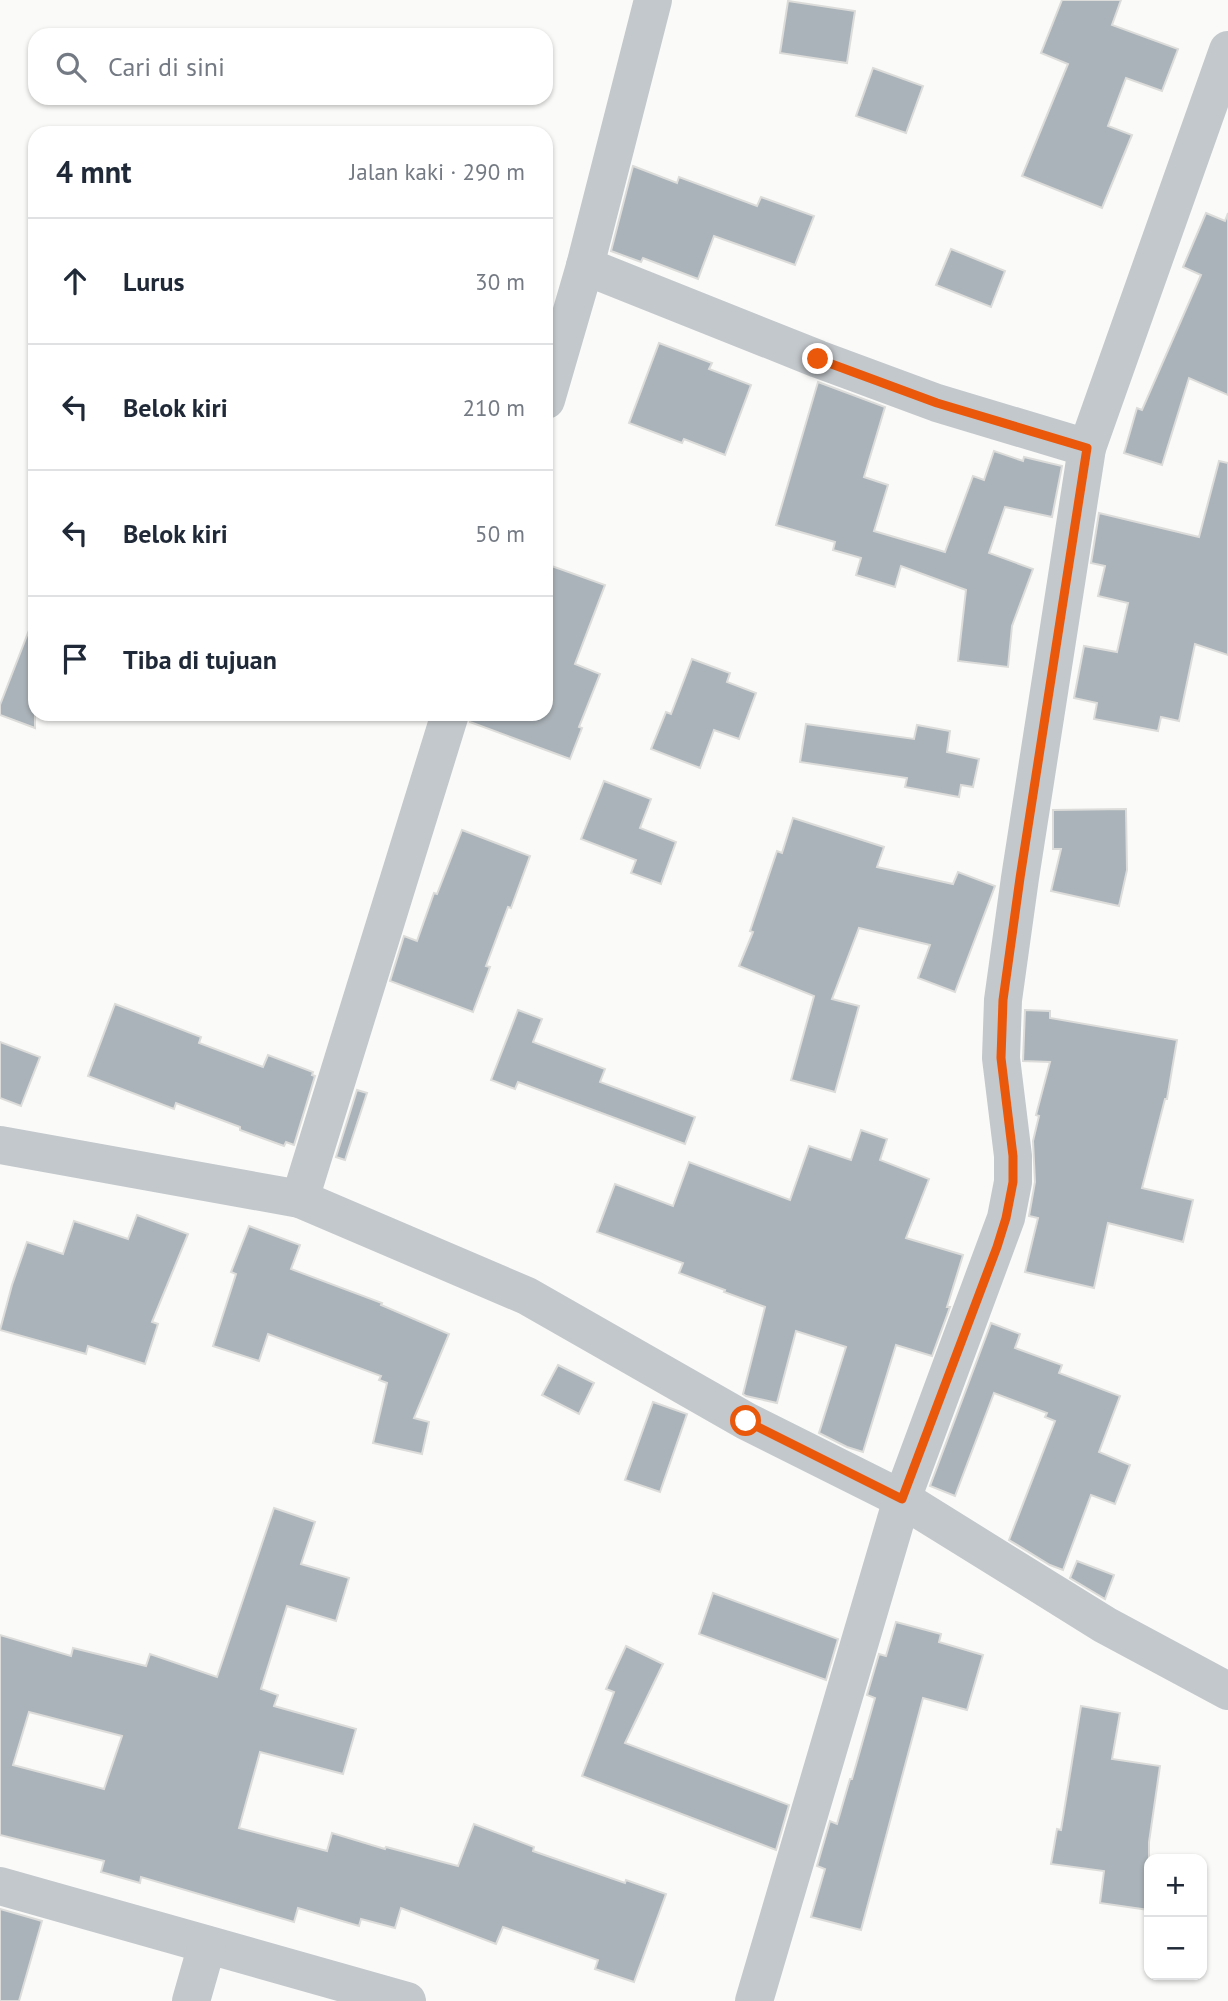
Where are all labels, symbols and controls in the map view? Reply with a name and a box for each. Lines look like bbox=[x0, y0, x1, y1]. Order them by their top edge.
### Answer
search box bbox=[28, 28, 553, 105]
icon: search bbox=[52, 48, 90, 86]
text: Cari di sini bbox=[108, 50, 225, 83]
text: 4 mnt bbox=[56, 152, 132, 191]
text: Jalan kaki · 290 m bbox=[350, 157, 525, 186]
icon: ahead bbox=[56, 262, 94, 300]
text: Lurus bbox=[123, 265, 184, 298]
text: 30 m bbox=[475, 267, 525, 296]
route end bbox=[802, 343, 833, 374]
icon: left bbox=[56, 388, 94, 426]
text: Belok kiri bbox=[123, 391, 228, 424]
text: 210 m bbox=[463, 393, 525, 422]
icon: left bbox=[56, 514, 94, 552]
text: Belok kiri bbox=[123, 517, 228, 550]
text: 50 m bbox=[475, 519, 525, 548]
icon: arrive bbox=[56, 640, 94, 678]
text: Tiba di tujuan bbox=[123, 643, 277, 676]
route start bbox=[730, 1405, 761, 1436]
map controls bbox=[1144, 1854, 1207, 1980]
button: + bbox=[1144, 1854, 1207, 1917]
button: − bbox=[1144, 1917, 1207, 1980]

